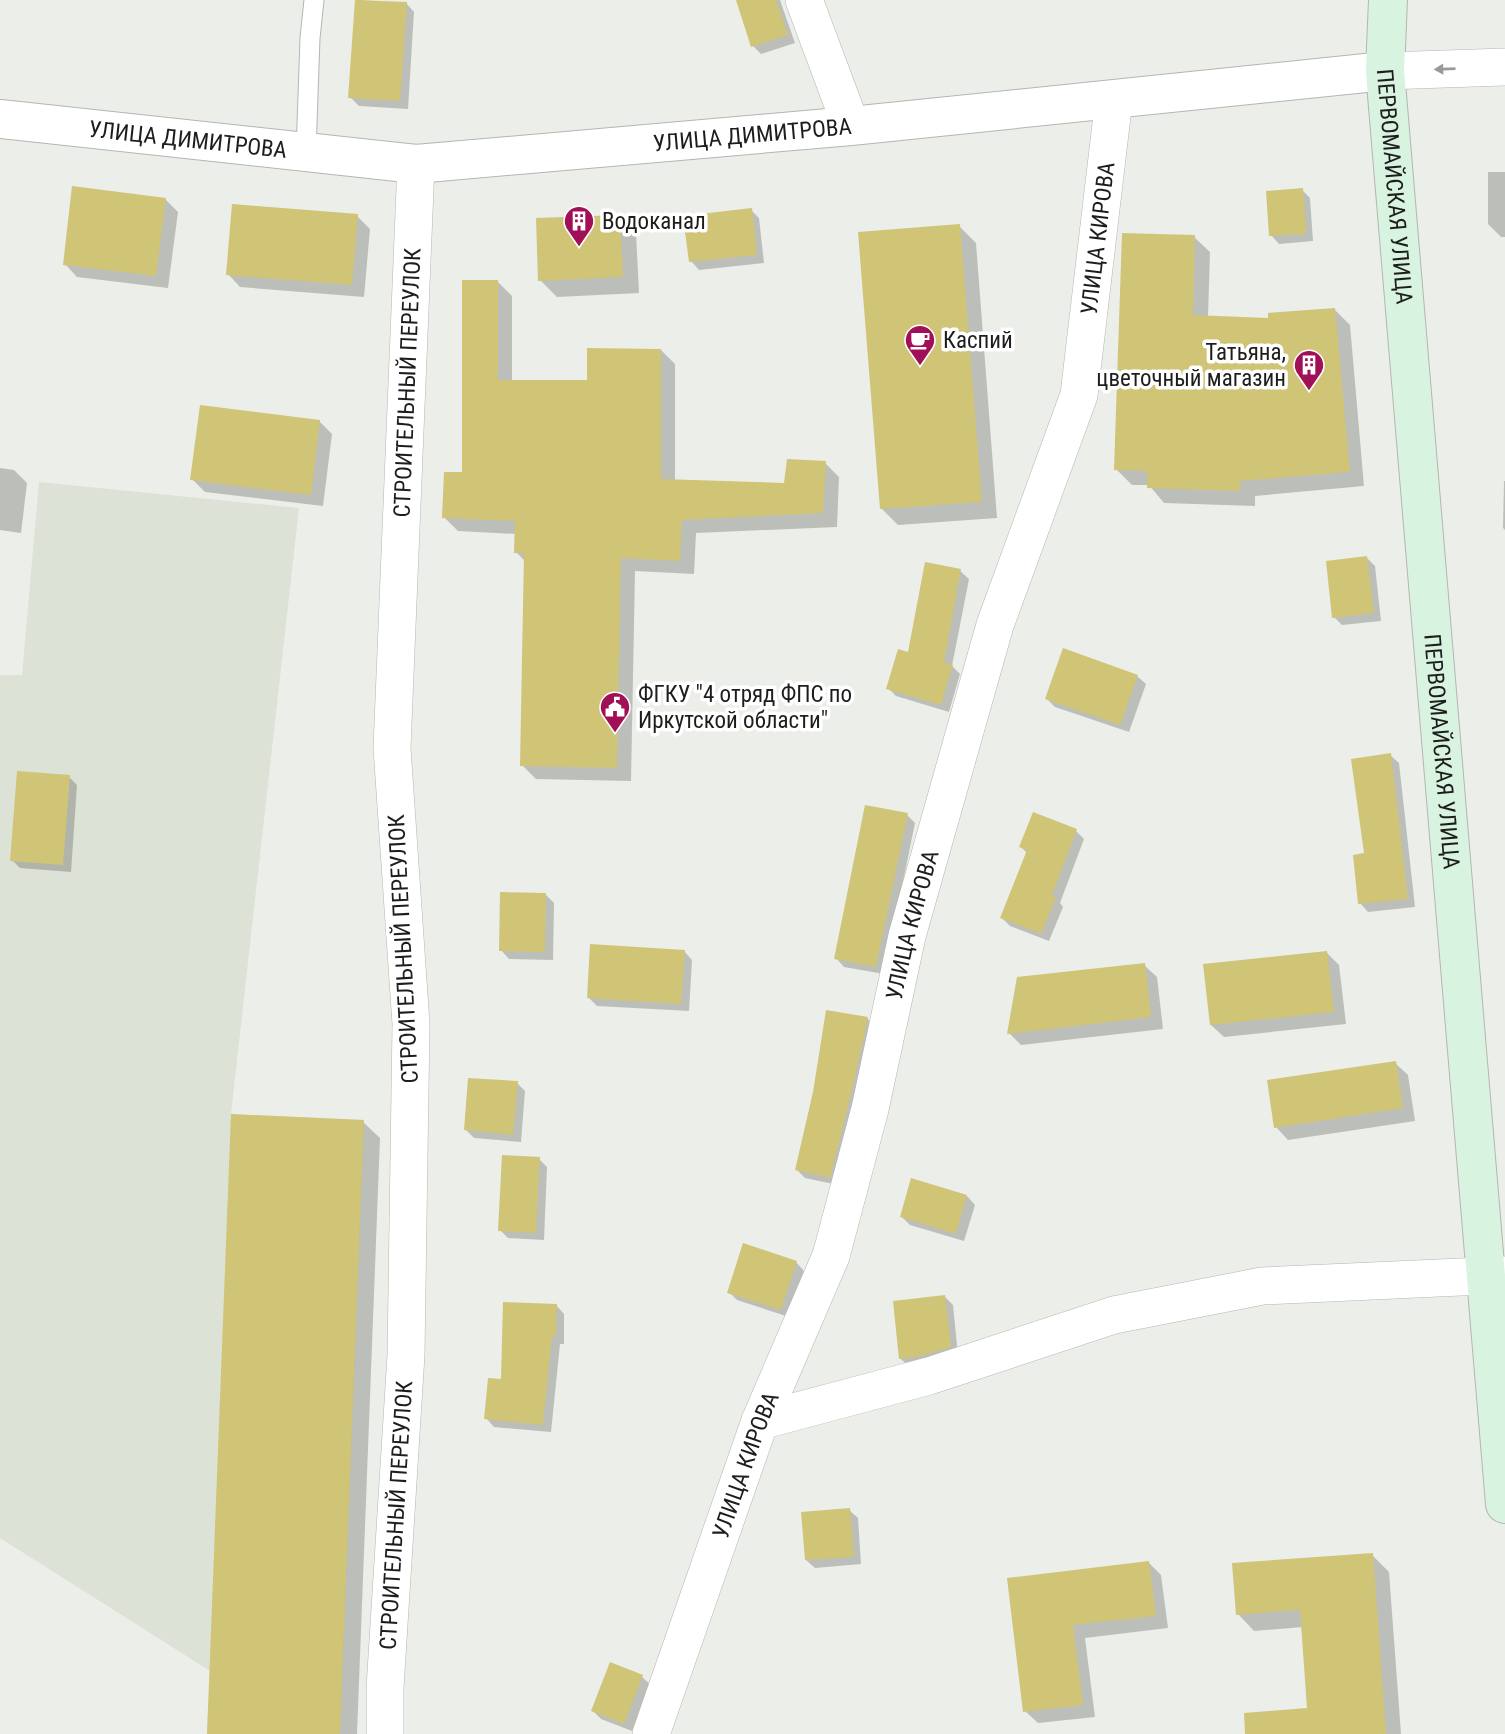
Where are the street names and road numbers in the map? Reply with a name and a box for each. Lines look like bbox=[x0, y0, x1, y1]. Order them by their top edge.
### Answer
street label: ПЕРВОМАЙСКАЯ УЛИЦА bbox=[1371, 68, 1417, 305]
street label: УЛИЦА ДИМИТРОВА bbox=[652, 113, 853, 157]
street label: УЛИЦА ДИМИТРОВА bbox=[87, 116, 288, 164]
street label: УЛИЦА КИРОВА bbox=[1076, 160, 1120, 316]
street label: СТРОИТЕЛЬНЫЙ ПЕРЕУЛОК bbox=[388, 247, 427, 518]
street label: ПЕРВОМАЙСКАЯ УЛИЦА bbox=[1418, 633, 1465, 870]
street label: СТРОИТЕЛЬНЫЙ ПЕРЕУЛОК bbox=[382, 814, 424, 1084]
street label: УЛИЦА КИРОВА bbox=[881, 847, 945, 1002]
street label: СТРОИТЕЛЬНЫЙ ПЕРЕУЛОК bbox=[374, 1380, 418, 1651]
street label: УЛИЦА КИРОВА bbox=[707, 1388, 785, 1542]

